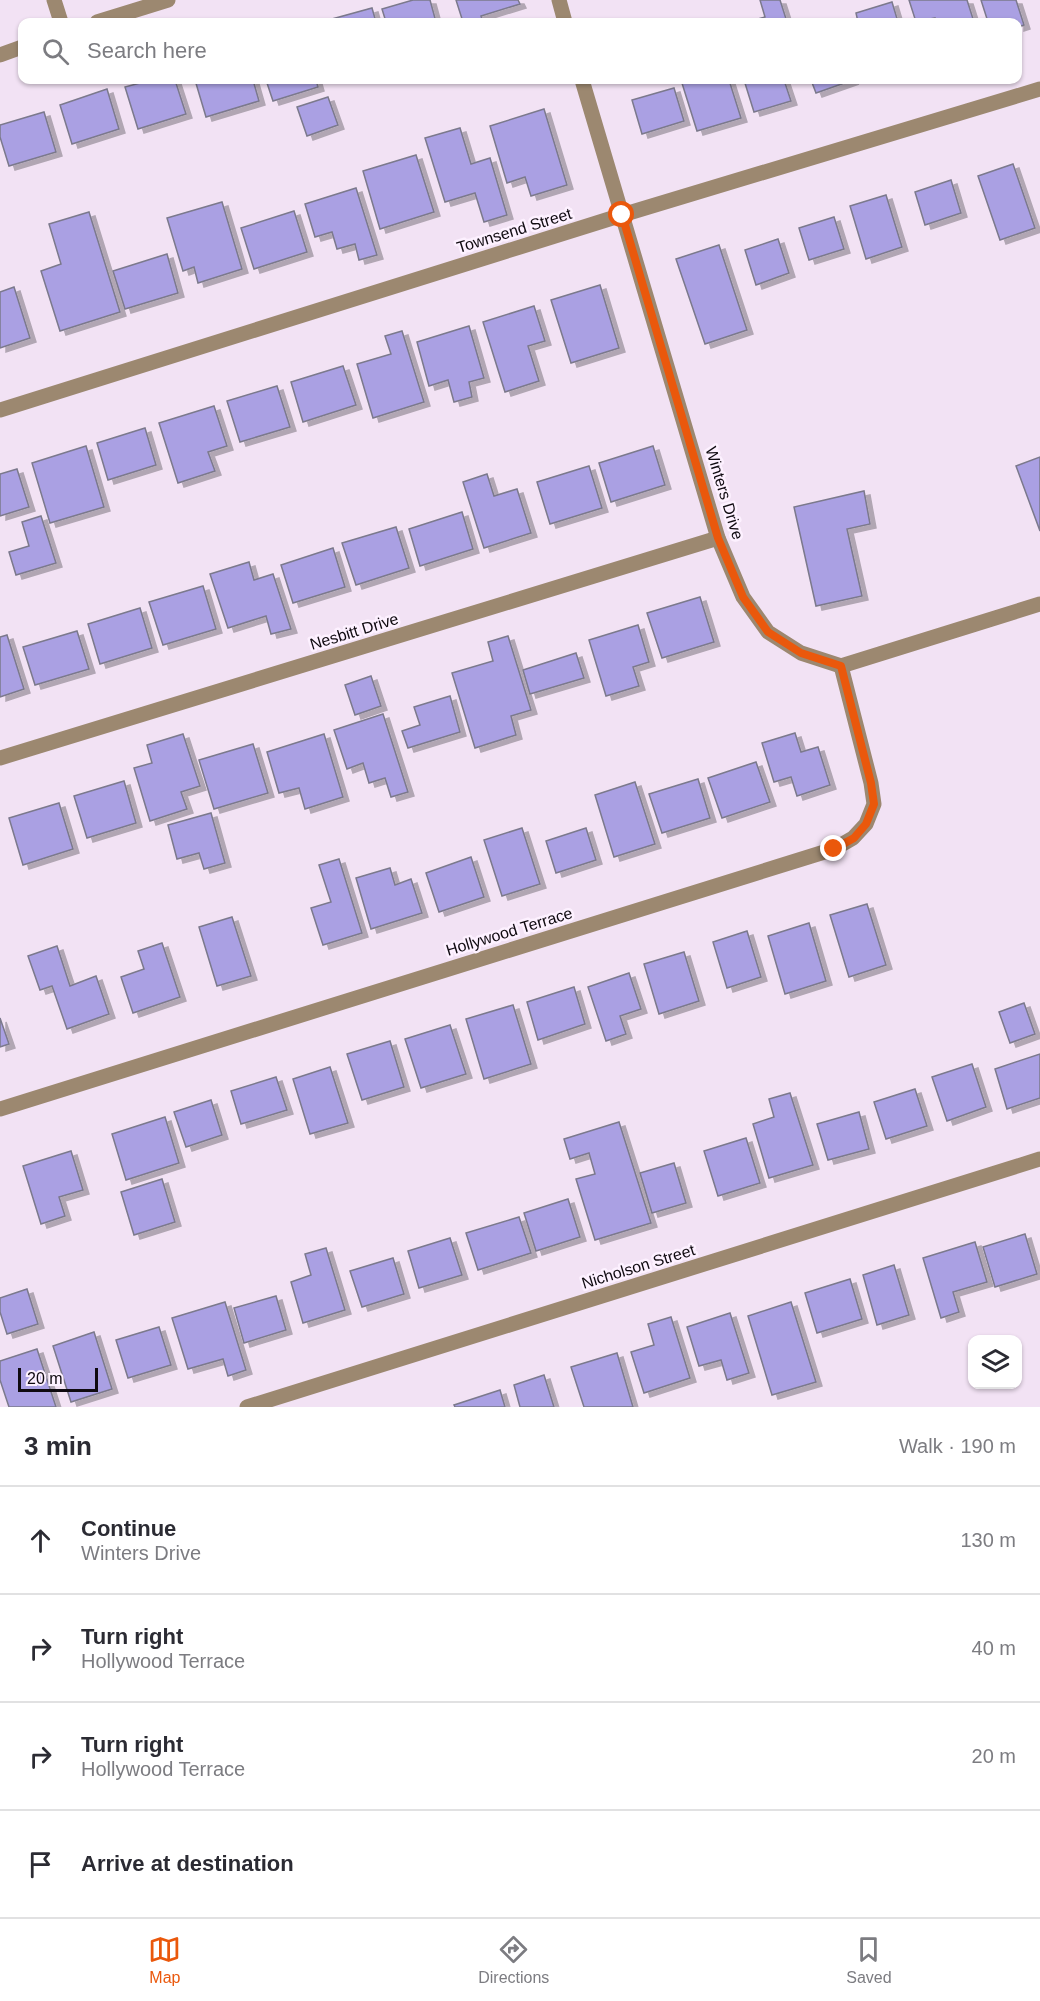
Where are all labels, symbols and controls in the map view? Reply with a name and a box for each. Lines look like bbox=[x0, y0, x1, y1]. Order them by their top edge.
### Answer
search box bbox=[18, 18, 1022, 84]
icon: search bbox=[39, 35, 72, 68]
text: Search here bbox=[87, 38, 207, 63]
route start bbox=[608, 201, 634, 227]
street label: Townsend Street bbox=[455, 205, 574, 256]
street label: Winters Drive bbox=[702, 445, 747, 542]
street label: Nesbitt Drive bbox=[308, 610, 401, 653]
route end bbox=[820, 835, 846, 861]
street label: Hollywood Terrace bbox=[444, 904, 575, 959]
street label: Nicholson Street bbox=[580, 1241, 697, 1292]
map controls bbox=[968, 1335, 1022, 1389]
button: layers bbox=[968, 1335, 1022, 1389]
scale bar bbox=[18, 1365, 98, 1392]
text: 20 m bbox=[27, 1370, 63, 1387]
text: 3 min bbox=[24, 1431, 92, 1461]
text: Walk · 190 m bbox=[899, 1435, 1016, 1457]
text: Continue bbox=[81, 1516, 176, 1541]
icon: ahead bbox=[24, 1524, 57, 1557]
text: 130 m bbox=[960, 1529, 1016, 1551]
text: Winters Drive bbox=[81, 1542, 201, 1564]
text: Turn right bbox=[81, 1624, 183, 1649]
icon: right bbox=[24, 1632, 57, 1665]
text: 40 m bbox=[972, 1637, 1016, 1659]
text: Hollywood Terrace bbox=[81, 1650, 245, 1672]
text: Turn right bbox=[81, 1732, 183, 1757]
icon: right bbox=[24, 1740, 57, 1773]
text: 20 m bbox=[972, 1745, 1016, 1767]
text: Hollywood Terrace bbox=[81, 1758, 245, 1780]
icon: arrive bbox=[24, 1848, 57, 1881]
text: Arrive at destination bbox=[81, 1851, 294, 1876]
tab: Map bbox=[148, 1933, 181, 1987]
tab: Directions bbox=[478, 1933, 549, 1987]
tab: Saved bbox=[846, 1933, 892, 1987]

